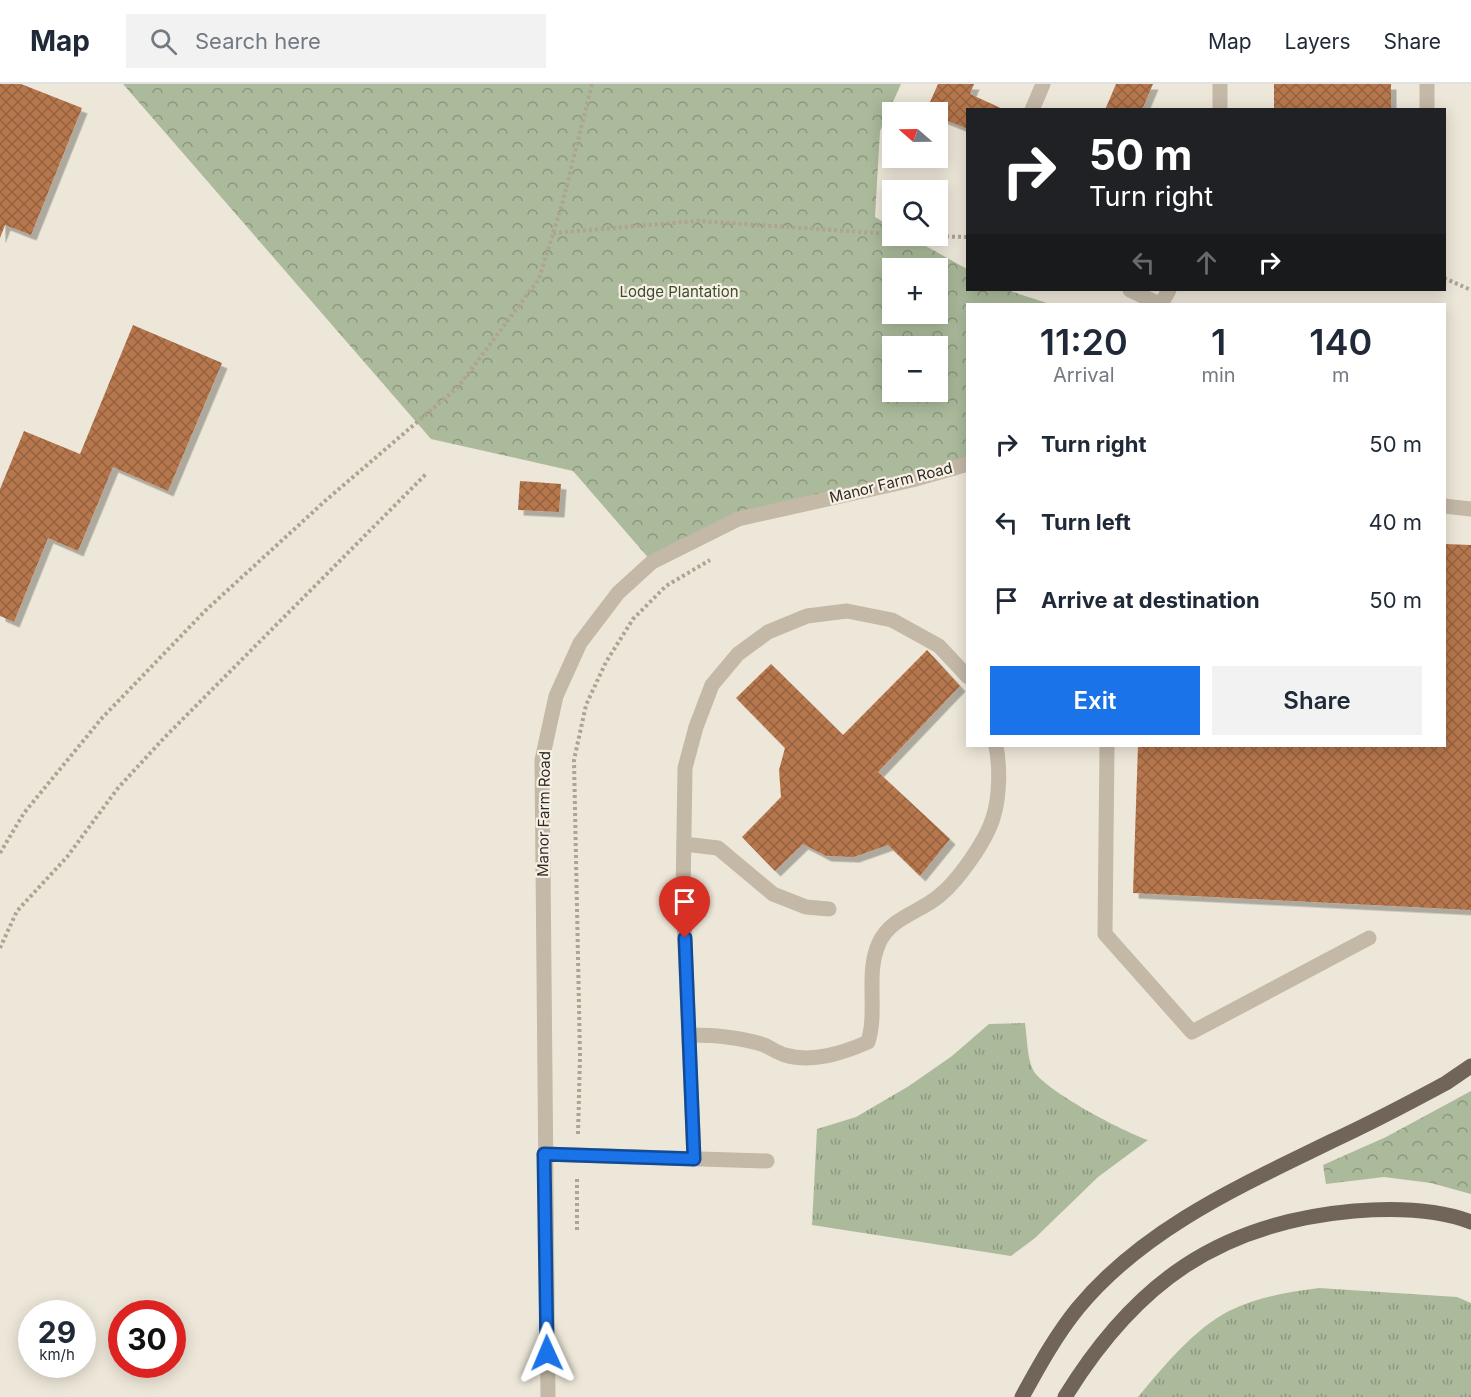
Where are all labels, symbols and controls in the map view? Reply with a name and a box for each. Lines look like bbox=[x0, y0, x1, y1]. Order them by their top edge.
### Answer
search box bbox=[126, 14, 546, 68]
text: Map bbox=[30, 24, 90, 58]
icon: search bbox=[147, 25, 180, 58]
text: Search here bbox=[195, 28, 321, 54]
text: Map bbox=[1208, 29, 1252, 54]
text: Layers bbox=[1285, 29, 1351, 54]
text: Share bbox=[1384, 29, 1441, 54]
north arrow bbox=[882, 102, 948, 168]
map controls bbox=[882, 102, 948, 402]
text: 50 m bbox=[1089, 129, 1192, 180]
icon: right bbox=[990, 132, 1068, 210]
button: search bbox=[882, 180, 948, 246]
text: Turn right bbox=[1089, 180, 1213, 213]
icon: left bbox=[1127, 246, 1160, 279]
icon: ahead bbox=[1190, 246, 1223, 279]
icon: right bbox=[1253, 246, 1286, 279]
button: + bbox=[882, 258, 948, 324]
park label: Lodge Plantation bbox=[619, 282, 739, 301]
text: 11:20 bbox=[1040, 320, 1128, 364]
text: 1 bbox=[1211, 320, 1226, 364]
text: 140 bbox=[1309, 320, 1372, 364]
button: − bbox=[882, 336, 948, 402]
text: Arrival bbox=[1053, 363, 1115, 387]
text: min bbox=[1201, 363, 1236, 387]
text: m bbox=[1332, 363, 1350, 387]
icon: right bbox=[990, 428, 1023, 461]
text: Turn right bbox=[1041, 431, 1147, 457]
text: 50 m bbox=[1369, 431, 1422, 457]
street label: Manor Farm Road bbox=[827, 458, 954, 507]
icon: left bbox=[990, 506, 1023, 539]
text: Turn left bbox=[1041, 509, 1131, 535]
text: 40 m bbox=[1368, 509, 1422, 535]
icon: arrive bbox=[990, 584, 1023, 617]
text: Arrive at destination bbox=[1041, 587, 1260, 613]
text: 50 m bbox=[1369, 587, 1422, 613]
button: Exit bbox=[990, 666, 1200, 735]
button: Share bbox=[1212, 666, 1422, 735]
street label: Manor Farm Road bbox=[533, 751, 554, 877]
pin bbox=[659, 876, 710, 938]
icon: arrive bbox=[668, 885, 701, 918]
speed limit sign: 30 bbox=[108, 1300, 186, 1378]
text: 29 bbox=[38, 1314, 76, 1350]
position arrow bbox=[515, 1321, 579, 1385]
text: km/h bbox=[39, 1345, 75, 1364]

